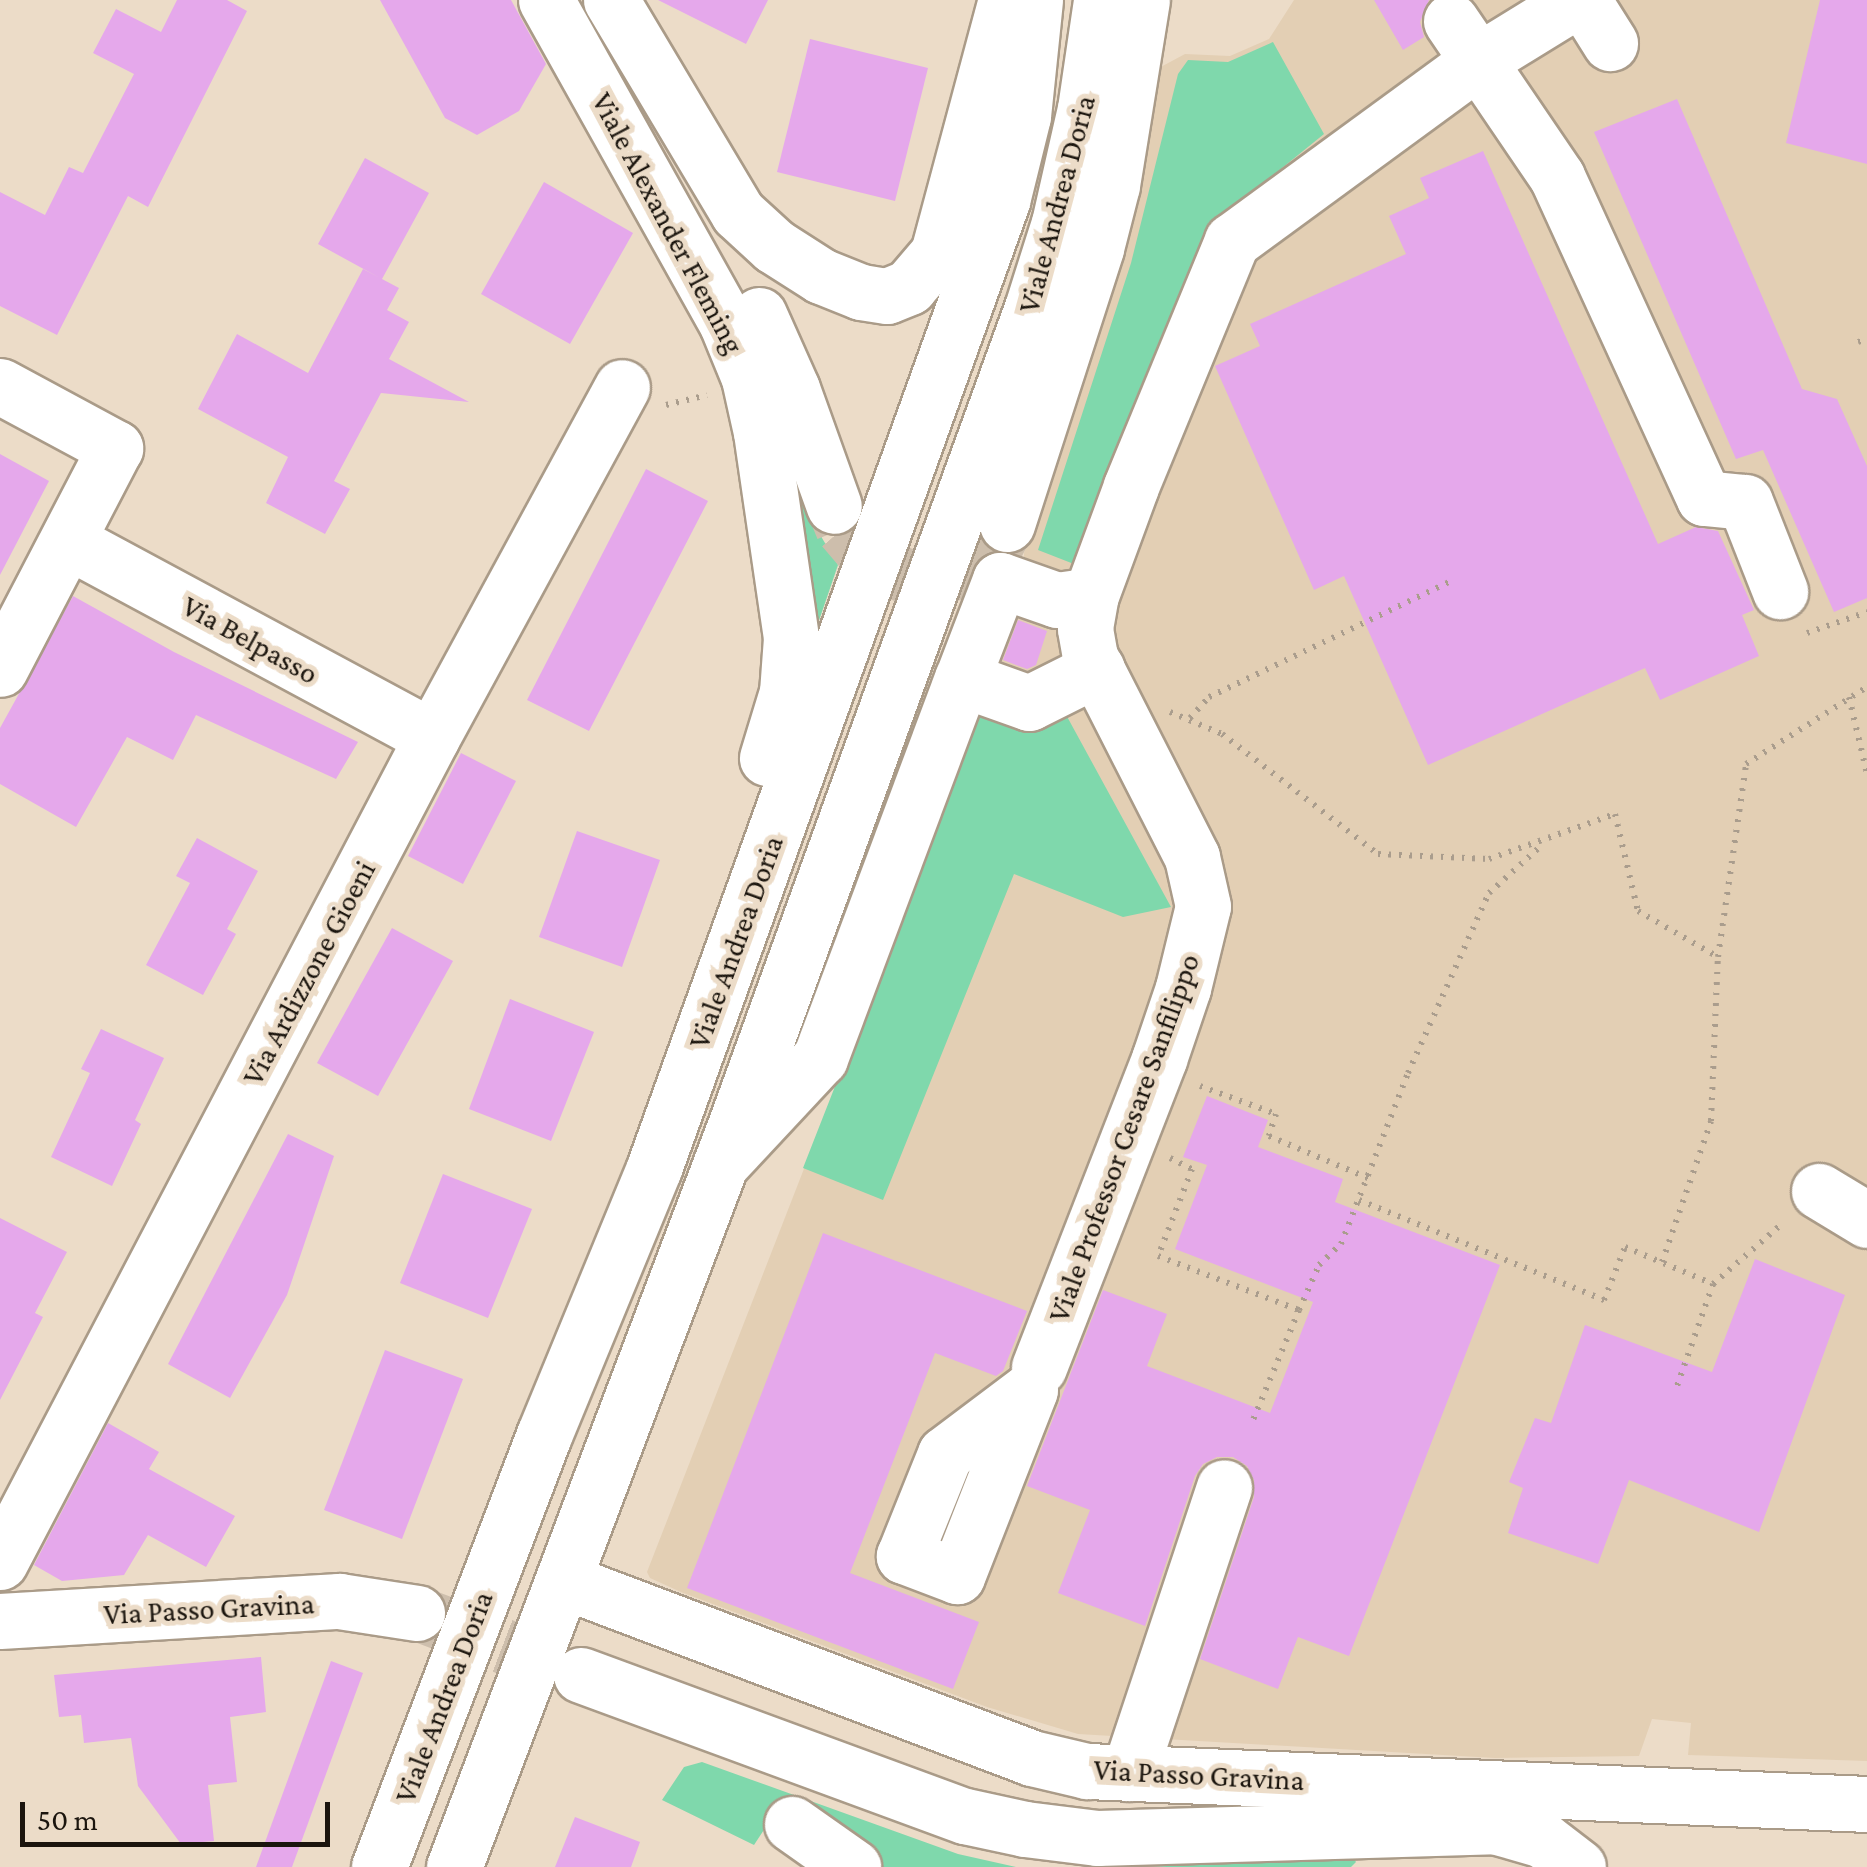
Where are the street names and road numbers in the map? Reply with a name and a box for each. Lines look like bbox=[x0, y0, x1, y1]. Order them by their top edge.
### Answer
street label: Viale Alexander Fleming bbox=[584, 86, 752, 360]
street label: Viale Andrea Doria bbox=[1011, 91, 1103, 317]
street label: Via Belpasso bbox=[176, 588, 324, 692]
street label: Viale Andrea Doria bbox=[681, 831, 791, 1053]
street label: Via Ardizzone Gioeni bbox=[235, 855, 383, 1091]
street label: Viale Professor Cesare Sanfilippo bbox=[1041, 949, 1207, 1327]
street label: Via Passo Gravina bbox=[103, 1586, 315, 1632]
street label: Viale Andrea Doria bbox=[387, 1586, 501, 1808]
street label: Via Passo Gravina bbox=[1093, 1752, 1305, 1798]

